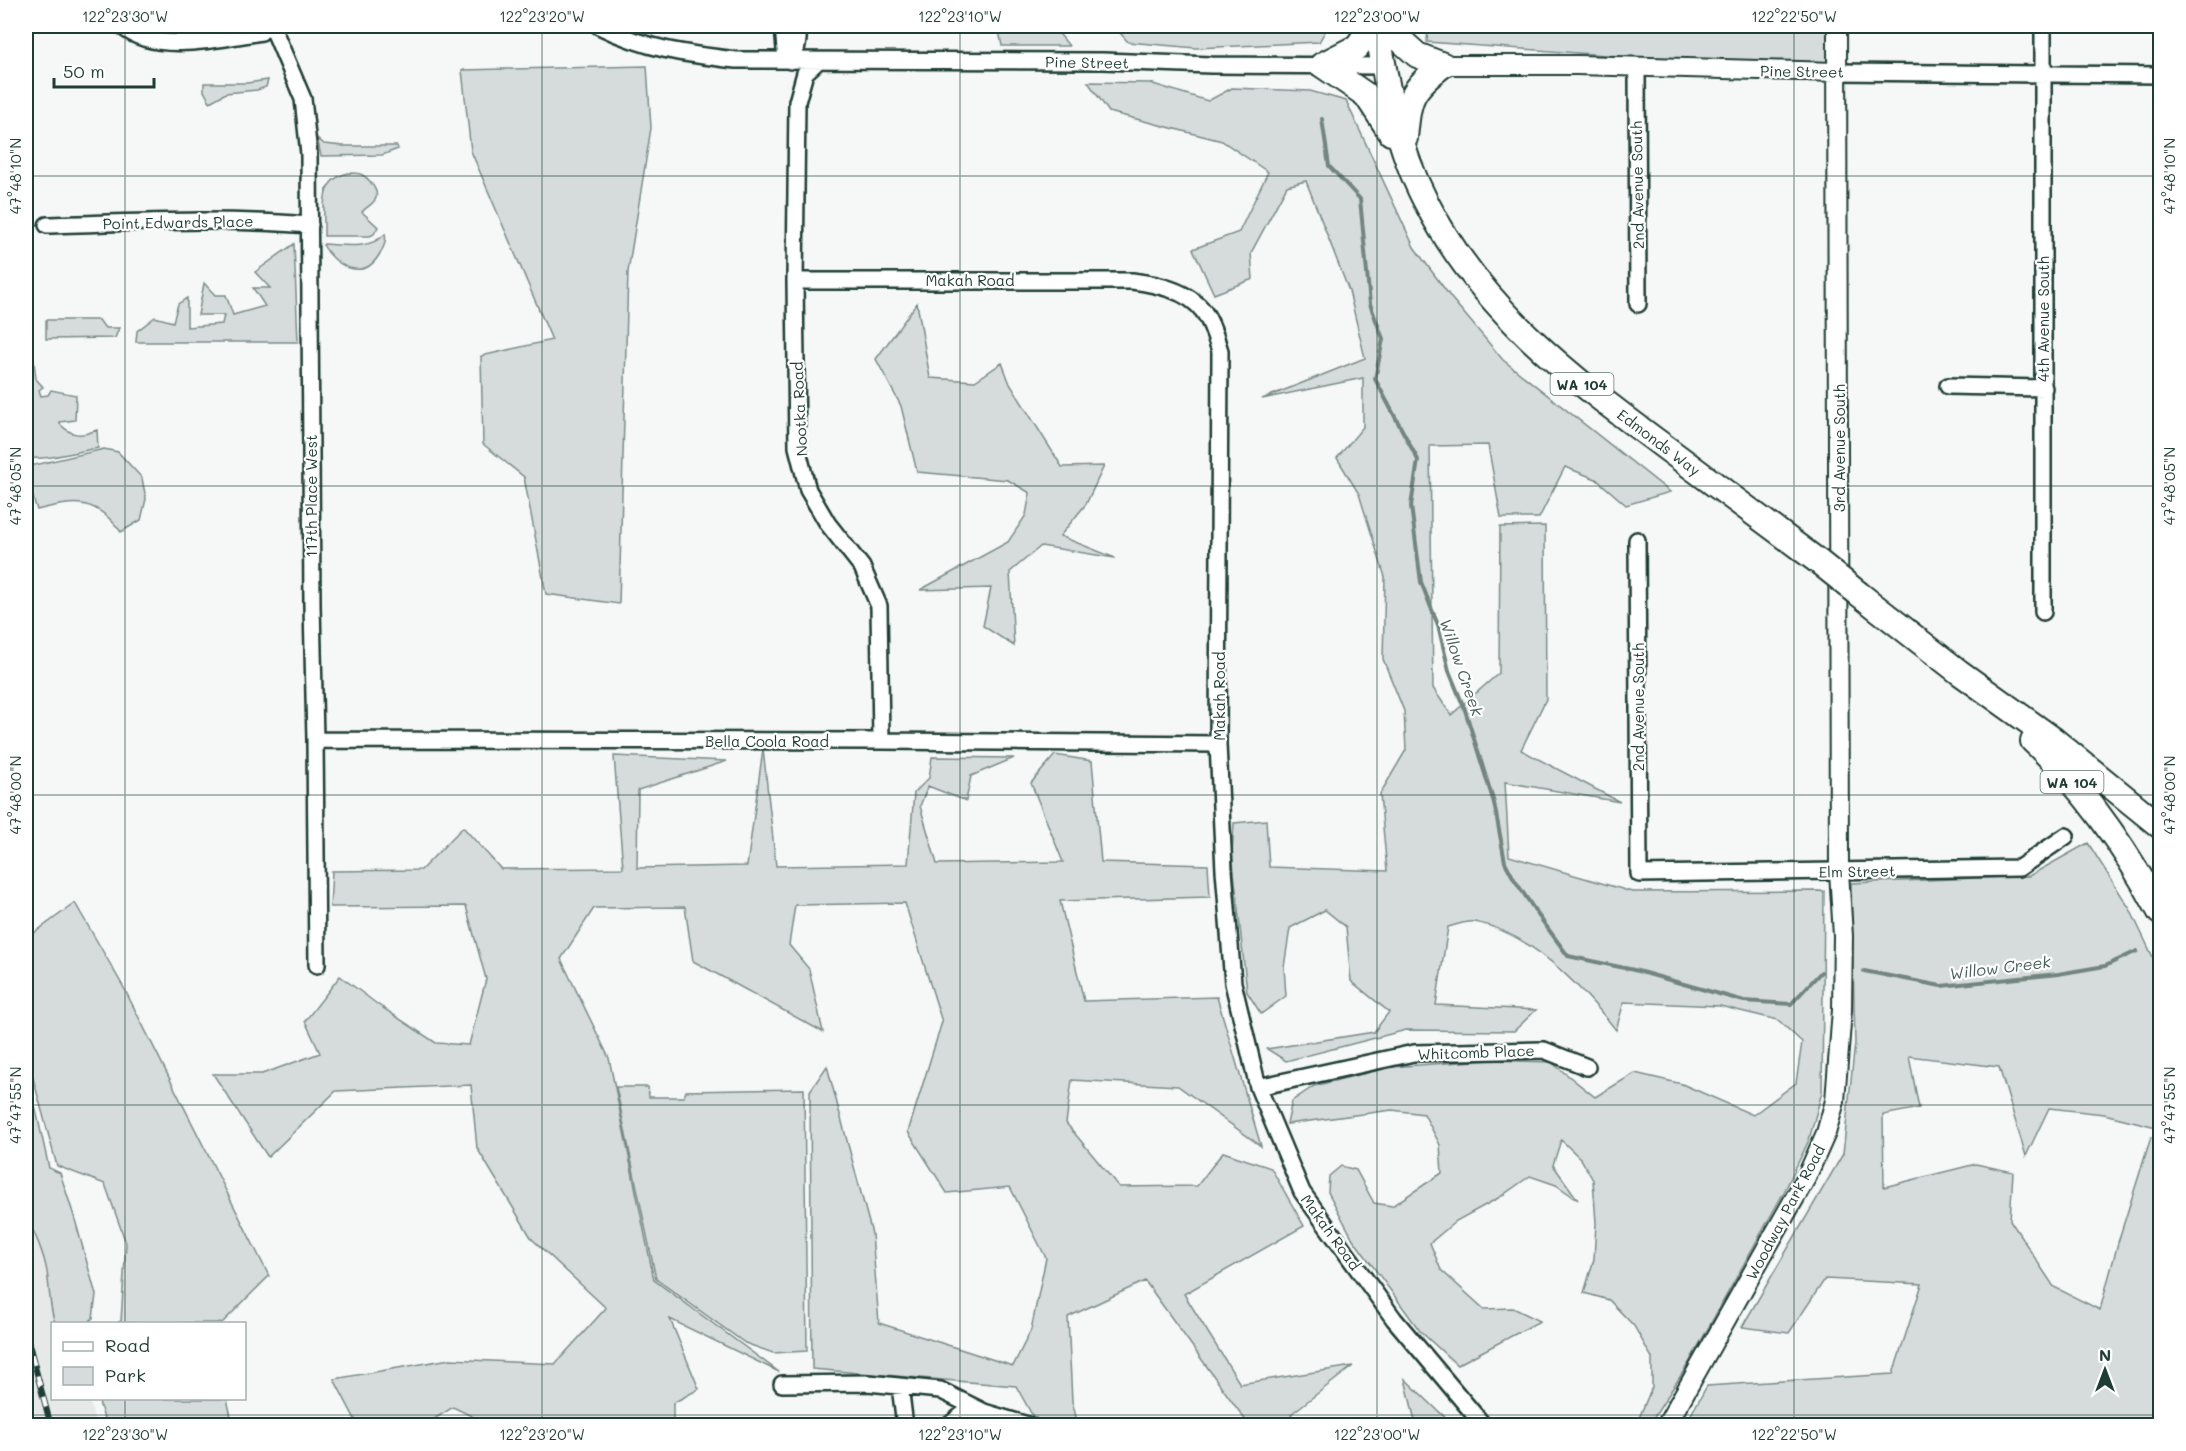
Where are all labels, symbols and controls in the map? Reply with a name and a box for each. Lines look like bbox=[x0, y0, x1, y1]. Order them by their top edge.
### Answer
text: 122°23'30"W bbox=[82, 6, 168, 26]
text: 122°23'20"W bbox=[499, 6, 585, 26]
text: 122°23'10"W bbox=[918, 6, 1002, 26]
text: 122°23'00"W bbox=[1334, 6, 1420, 26]
text: 122°22'50"W bbox=[1751, 6, 1837, 26]
scale bar bbox=[54, 51, 154, 89]
street label: Pine Street bbox=[1045, 51, 1129, 73]
text: 50 m bbox=[63, 59, 105, 83]
street label: Pine Street bbox=[1760, 60, 1844, 82]
street label: 2nd Avenue South bbox=[1626, 121, 1648, 249]
text: 47°48'10"N bbox=[5, 138, 25, 214]
text: 47°48'10"N bbox=[2159, 138, 2179, 214]
street label: Point Edwards Place bbox=[102, 211, 254, 233]
street label: 4th Avenue South bbox=[2033, 256, 2053, 382]
street label: Makah Road bbox=[925, 270, 1015, 290]
street label: Nootka Road bbox=[787, 361, 811, 457]
road number: WA 104 bbox=[1550, 373, 1614, 395]
street label: 3rd Avenue South bbox=[1829, 384, 1849, 512]
street label: Edmonds Way bbox=[1613, 404, 1705, 480]
street label: 117th Place West bbox=[301, 434, 321, 558]
text: 47°48'05"N bbox=[5, 447, 25, 525]
text: 47°48'05"N bbox=[2159, 447, 2179, 525]
water label: Willow Creek bbox=[1436, 615, 1489, 719]
street label: 2nd Avenue South bbox=[1628, 643, 1648, 771]
street label: Makah Road bbox=[1209, 651, 1229, 741]
street label: Bella Coola Road bbox=[705, 731, 829, 751]
text: 47°48'00"N bbox=[5, 756, 25, 835]
text: 47°48'00"N bbox=[2159, 756, 2179, 835]
road number: WA 104 bbox=[2040, 771, 2104, 793]
street label: Elm Street bbox=[1818, 860, 1896, 882]
water label: Willow Creek bbox=[1948, 950, 2052, 984]
street label: Whitcomb Place bbox=[1417, 1040, 1535, 1064]
text: 47°47'55"N bbox=[5, 1066, 25, 1144]
text: 47°47'55"N bbox=[2159, 1066, 2179, 1144]
street label: Woodway Park Road bbox=[1741, 1141, 1829, 1283]
street label: Makah Road bbox=[1297, 1190, 1365, 1274]
legend bbox=[51, 1322, 246, 1400]
text: Road bbox=[105, 1333, 150, 1357]
north arrow bbox=[2075, 1340, 2135, 1400]
text: N bbox=[2099, 1344, 2111, 1365]
text: Park bbox=[105, 1363, 146, 1387]
text: 122°23'30"W bbox=[82, 1424, 168, 1444]
text: 122°23'20"W bbox=[499, 1424, 585, 1444]
text: 122°23'10"W bbox=[918, 1424, 1002, 1444]
text: 122°23'00"W bbox=[1334, 1424, 1420, 1444]
text: 122°22'50"W bbox=[1751, 1424, 1837, 1444]

